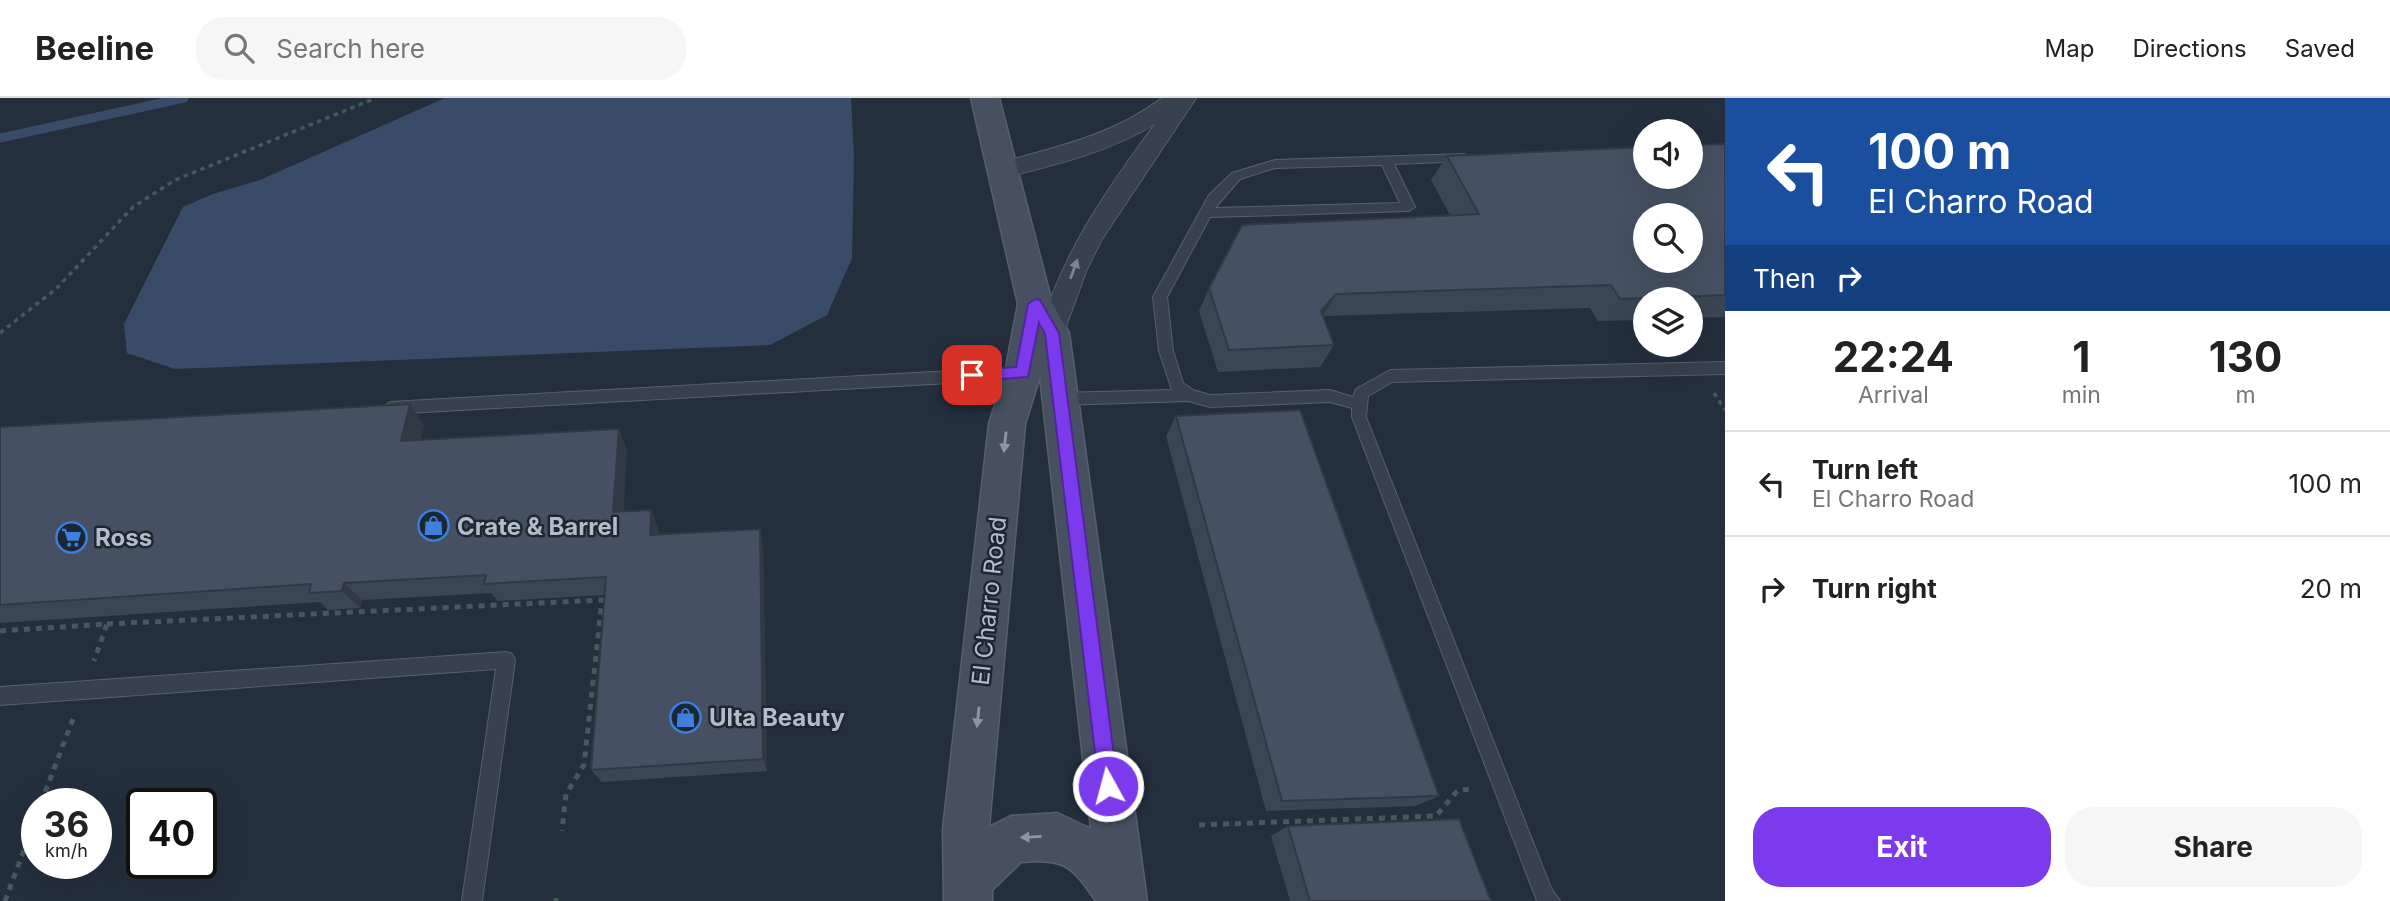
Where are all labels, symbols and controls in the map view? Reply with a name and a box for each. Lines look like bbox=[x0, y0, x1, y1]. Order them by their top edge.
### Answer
search box bbox=[196, 17, 686, 80]
text: Beeline bbox=[35, 28, 154, 68]
icon: search bbox=[220, 29, 258, 67]
text: Search here bbox=[276, 33, 425, 64]
text: Map bbox=[2045, 34, 2094, 63]
text: Directions bbox=[2132, 34, 2247, 63]
text: Saved bbox=[2285, 34, 2355, 63]
map controls bbox=[1633, 119, 1703, 357]
button: sound bbox=[1633, 119, 1703, 189]
text: 100 m bbox=[1868, 122, 2012, 181]
icon: left bbox=[1753, 126, 1844, 217]
text: El Charro Road bbox=[1868, 182, 2094, 221]
button: search bbox=[1633, 203, 1703, 273]
one-way arrow bbox=[1069, 258, 1080, 279]
icon: right bbox=[1830, 259, 1868, 297]
text: Then bbox=[1753, 263, 1816, 294]
button: layers bbox=[1633, 287, 1703, 357]
text: 22:24 bbox=[1833, 331, 1954, 382]
text: 1 bbox=[2072, 331, 2090, 382]
text: 130 bbox=[2209, 331, 2282, 382]
pin bbox=[942, 345, 1002, 405]
icon: arrive bbox=[953, 356, 991, 394]
text: Arrival bbox=[1858, 381, 1929, 409]
text: min bbox=[2062, 381, 2101, 409]
text: m bbox=[2235, 381, 2256, 409]
one-way arrow bbox=[1000, 431, 1011, 453]
text: Turn left bbox=[1812, 454, 1918, 485]
icon: left bbox=[1753, 465, 1791, 503]
text: 100 m bbox=[2289, 468, 2362, 499]
text: El Charro Road bbox=[1812, 485, 1974, 513]
shop icon: Crate & Barrel bbox=[417, 509, 451, 543]
place label: Crate & Barrel bbox=[457, 512, 618, 541]
street label: El Charro Road bbox=[966, 515, 1012, 687]
supermarket icon: Ross bbox=[55, 520, 89, 554]
place label: Ross bbox=[95, 523, 152, 552]
icon: right bbox=[1753, 570, 1791, 608]
text: Turn right bbox=[1812, 573, 1937, 604]
text: 20 m bbox=[2300, 573, 2362, 604]
shop icon: Ulta Beauty bbox=[669, 700, 703, 734]
place label: Ulta Beauty bbox=[709, 703, 846, 732]
one-way arrow bbox=[972, 706, 983, 728]
position arrow bbox=[1071, 749, 1145, 823]
speed limit sign: 40 bbox=[126, 788, 217, 879]
text: 36 bbox=[44, 803, 89, 845]
button: Exit bbox=[1753, 807, 2051, 887]
button: Share bbox=[2065, 807, 2362, 887]
one-way arrow bbox=[1020, 832, 1042, 843]
text: km/h bbox=[45, 840, 88, 861]

